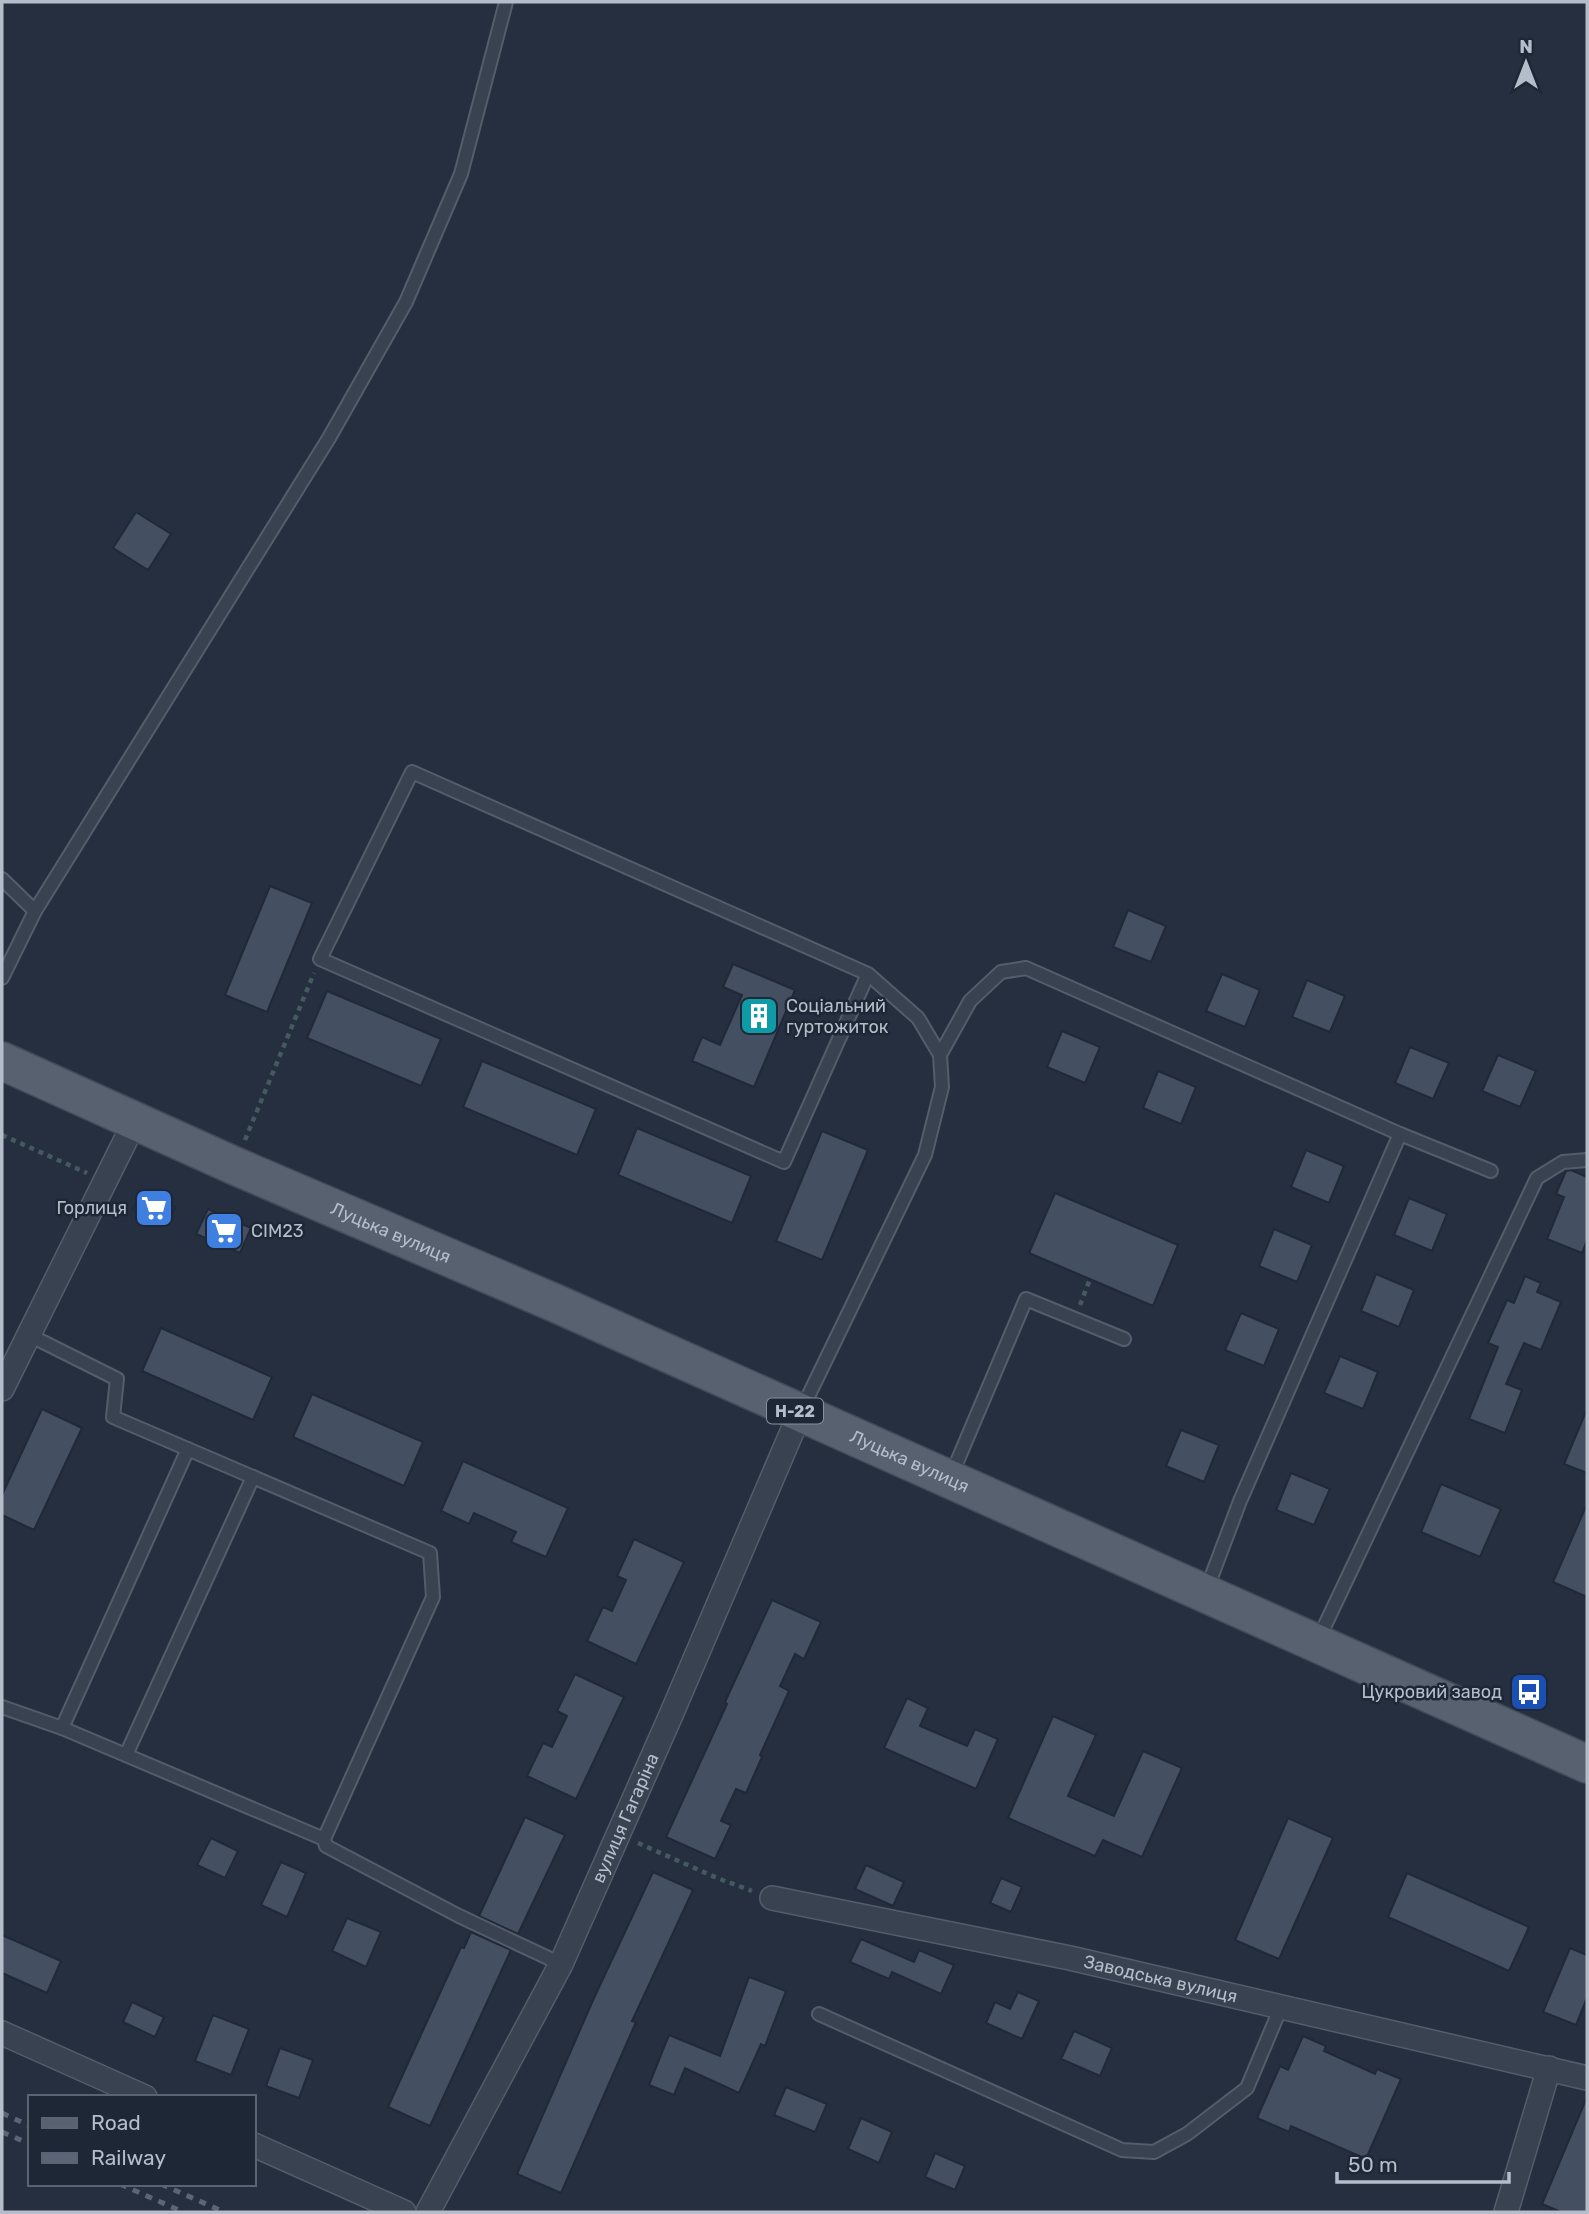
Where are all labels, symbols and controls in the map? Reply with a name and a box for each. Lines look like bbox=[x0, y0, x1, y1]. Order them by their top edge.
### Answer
north arrow bbox=[1491, 28, 1561, 98]
text: N bbox=[1519, 35, 1533, 58]
building icon: Соціальний гуртожиток bbox=[738, 995, 780, 1037]
place label: Соціальний гуртожиток bbox=[786, 995, 889, 1038]
supermarket icon: Горлиця bbox=[133, 1187, 175, 1229]
place label: Горлиця bbox=[57, 1197, 127, 1219]
street label: Луцька вулиця bbox=[327, 1197, 454, 1268]
supermarket icon: СІМ23 bbox=[203, 1210, 245, 1252]
place label: СІМ23 bbox=[251, 1220, 304, 1242]
road number: Н-22 bbox=[767, 1399, 823, 1424]
street label: Луцька вулиця bbox=[846, 1425, 973, 1498]
bus stop icon: Цукровий завод bbox=[1508, 1671, 1550, 1713]
place label: Цукровий завод bbox=[1362, 1681, 1502, 1703]
street label: вулиця Гагаріна bbox=[587, 1750, 664, 1886]
street label: Заводська вулиця bbox=[1082, 1951, 1240, 2008]
legend bbox=[28, 2095, 256, 2186]
text: Road bbox=[91, 2110, 141, 2135]
scale bar bbox=[1337, 2140, 1508, 2184]
text: Railway bbox=[91, 2145, 166, 2170]
text: 50 m bbox=[1348, 2152, 1398, 2177]

